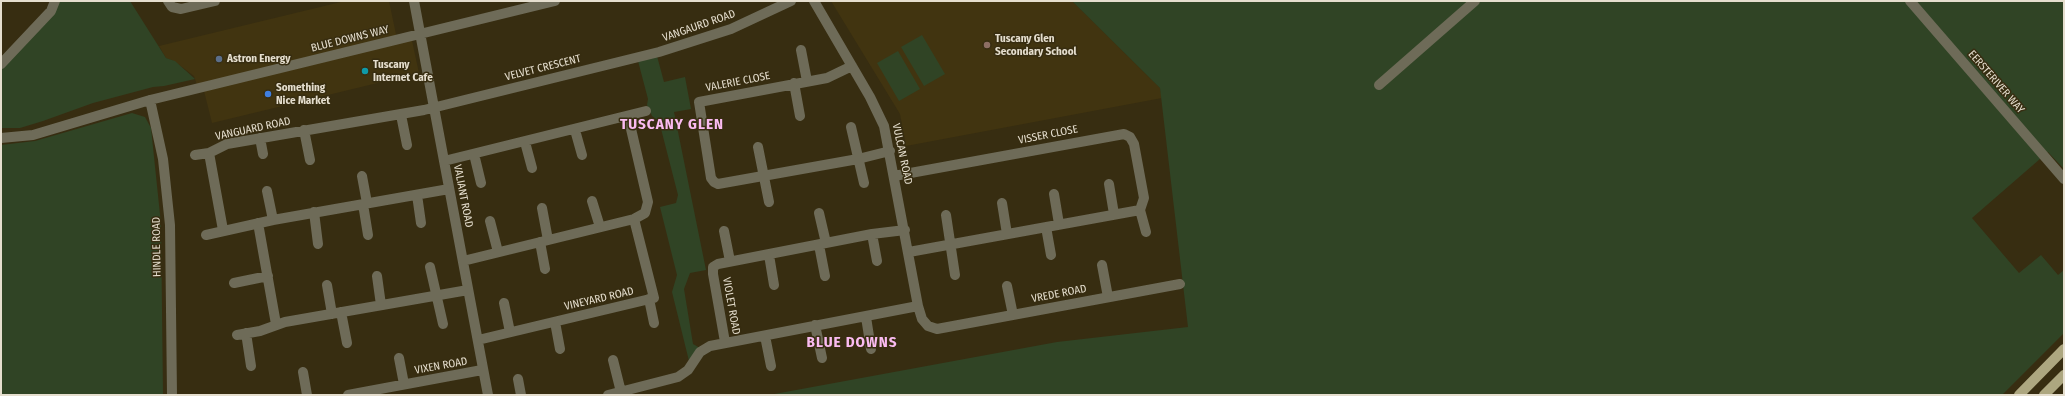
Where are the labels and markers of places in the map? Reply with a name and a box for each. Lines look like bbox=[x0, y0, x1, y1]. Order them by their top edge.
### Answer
place label: Tuscany Glen Secondary School bbox=[995, 32, 1077, 58]
marker: Tuscany Glen Secondary School bbox=[982, 40, 992, 50]
place label: Astron Energy bbox=[227, 52, 290, 66]
marker: Astron Energy bbox=[214, 54, 224, 64]
place label: Tuscany Internet Cafe bbox=[373, 58, 433, 84]
marker: Tuscany Internet Cafe bbox=[360, 66, 370, 76]
place label: Something Nice Market bbox=[276, 81, 330, 107]
marker: Something Nice Market bbox=[263, 89, 273, 99]

